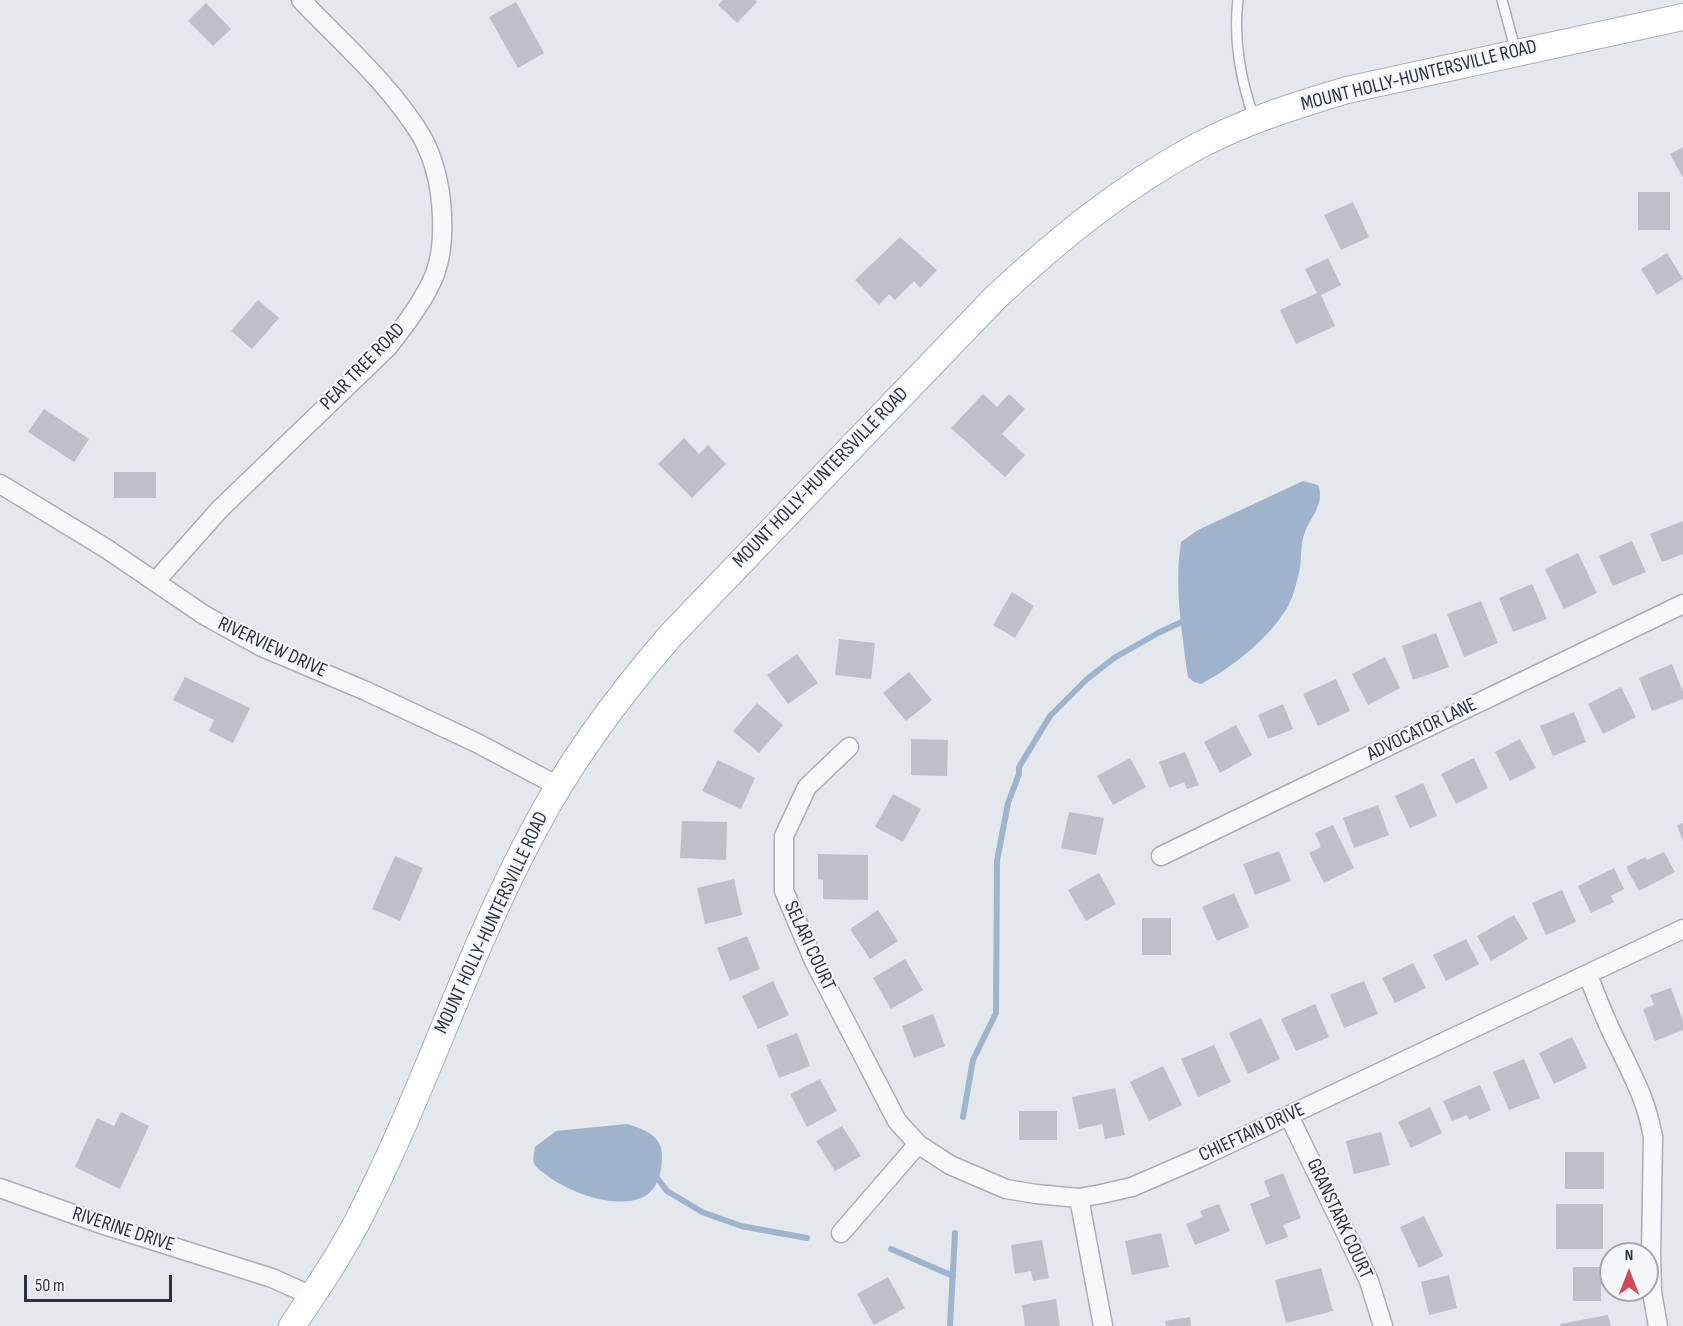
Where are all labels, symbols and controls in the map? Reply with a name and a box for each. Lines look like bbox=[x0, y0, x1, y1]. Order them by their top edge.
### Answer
street label: MOUNT HOLLY-HUNTERSVILLE ROAD bbox=[1299, 35, 1539, 117]
street label: PEAR TREE ROAD bbox=[316, 318, 410, 416]
street label: MOUNT HOLLY-HUNTERSVILLE ROAD bbox=[728, 383, 914, 573]
street label: RIVERVIEW DRIVE bbox=[214, 612, 330, 684]
street label: ADVOCATOR LANE bbox=[1363, 693, 1481, 767]
street label: MOUNT HOLLY-HUNTERSVILLE ROAD bbox=[430, 808, 554, 1038]
street label: SELARI COURT bbox=[778, 897, 840, 995]
street label: CHIEFTAIN DRIVE bbox=[1195, 1098, 1309, 1168]
street label: GRANSTARK COURT bbox=[1301, 1155, 1377, 1283]
street label: RIVERINE DRIVE bbox=[69, 1202, 177, 1258]
north arrow bbox=[1599, 1242, 1659, 1302]
text: N bbox=[1625, 1246, 1633, 1265]
scale bar bbox=[27, 1263, 176, 1301]
text: 50 m bbox=[35, 1275, 65, 1296]

